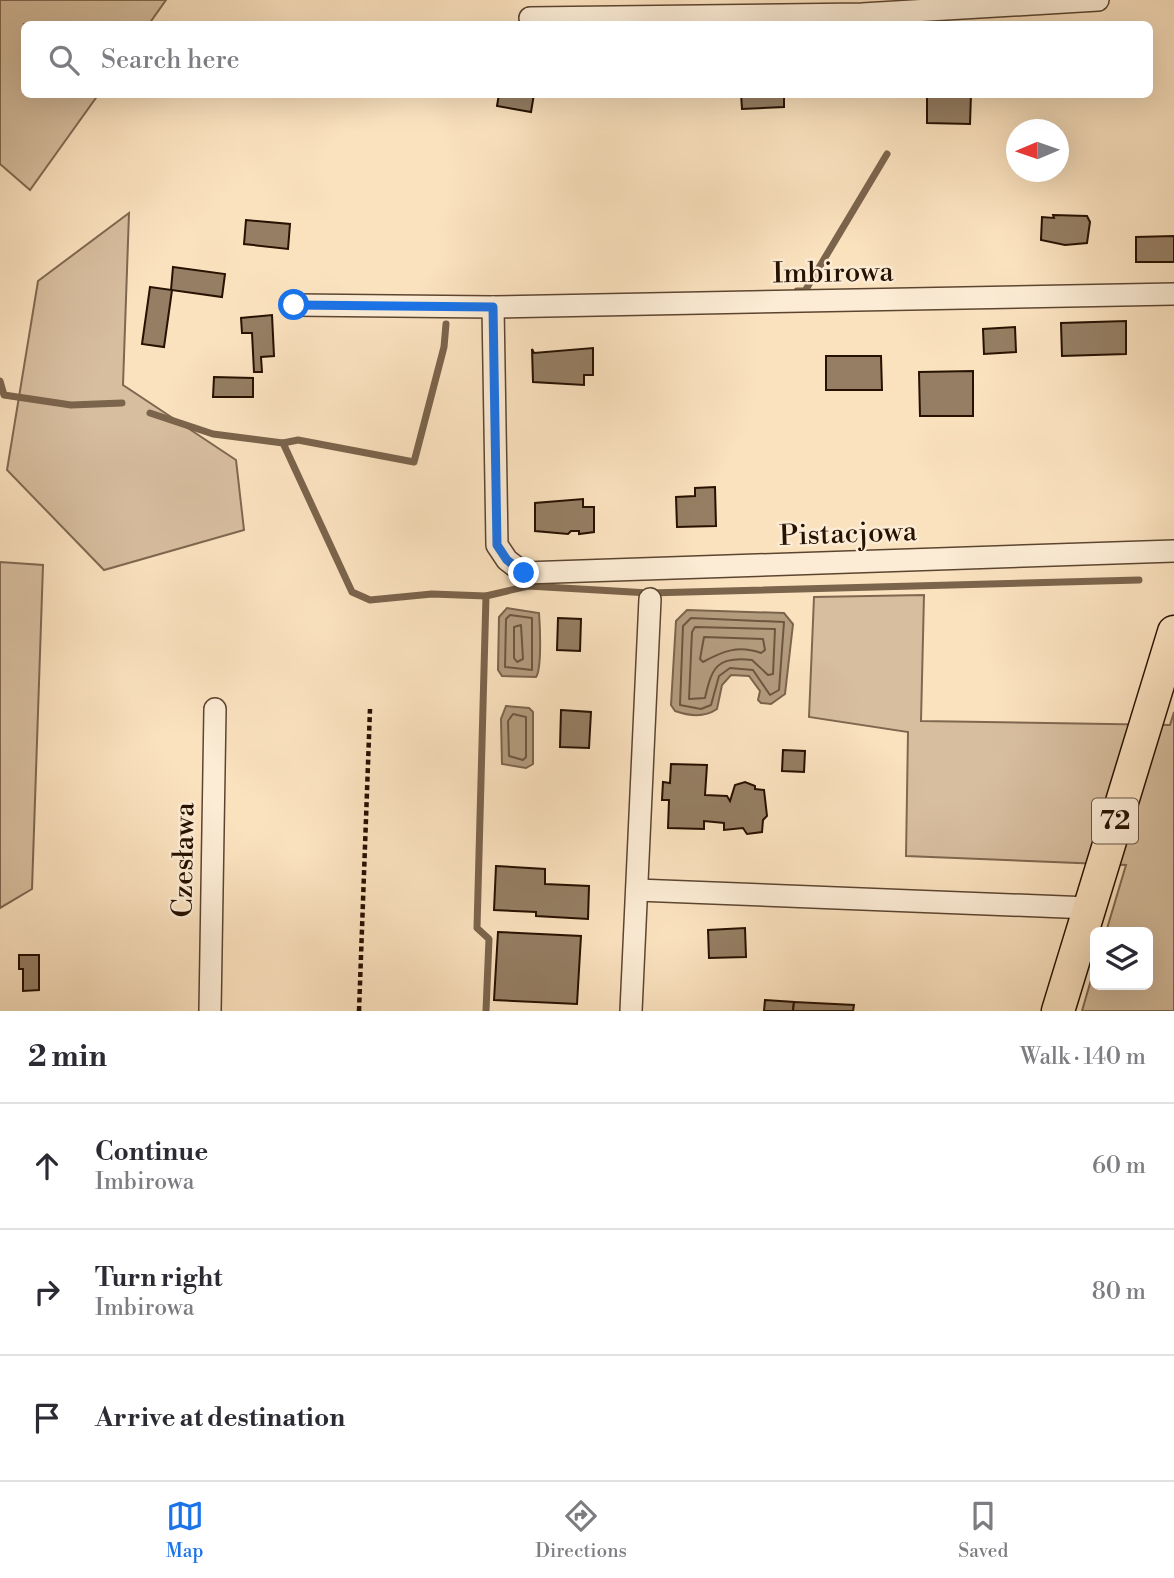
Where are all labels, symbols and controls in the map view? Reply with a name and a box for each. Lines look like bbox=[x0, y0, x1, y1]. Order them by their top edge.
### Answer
search box bbox=[21, 21, 1153, 98]
icon: search bbox=[45, 41, 83, 79]
text: Search here bbox=[101, 44, 240, 76]
north arrow bbox=[1006, 119, 1069, 182]
street label: Imbirowa bbox=[772, 254, 895, 292]
route start bbox=[278, 289, 309, 320]
street label: Pistacjowa bbox=[779, 514, 918, 554]
route end bbox=[508, 557, 539, 588]
road number: 72 bbox=[1092, 799, 1138, 844]
street label: Czesława bbox=[165, 801, 203, 918]
map controls bbox=[1090, 927, 1153, 990]
button: layers bbox=[1090, 927, 1153, 990]
text: 2 min bbox=[28, 1038, 107, 1076]
text: Walk · 140 m bbox=[1020, 1043, 1146, 1071]
text: Continue bbox=[95, 1136, 208, 1168]
icon: ahead bbox=[28, 1147, 66, 1185]
text: 60 m bbox=[1092, 1152, 1146, 1180]
text: Imbirowa bbox=[95, 1168, 194, 1196]
text: Turn right bbox=[95, 1262, 223, 1294]
icon: right bbox=[28, 1273, 66, 1311]
text: 80 m bbox=[1092, 1278, 1146, 1306]
text: Imbirowa bbox=[95, 1294, 194, 1322]
icon: arrive bbox=[28, 1399, 66, 1437]
text: Arrive at destination bbox=[95, 1402, 345, 1434]
tab: Map bbox=[166, 1497, 204, 1563]
tab: Directions bbox=[535, 1497, 627, 1563]
tab: Saved bbox=[958, 1497, 1008, 1563]

